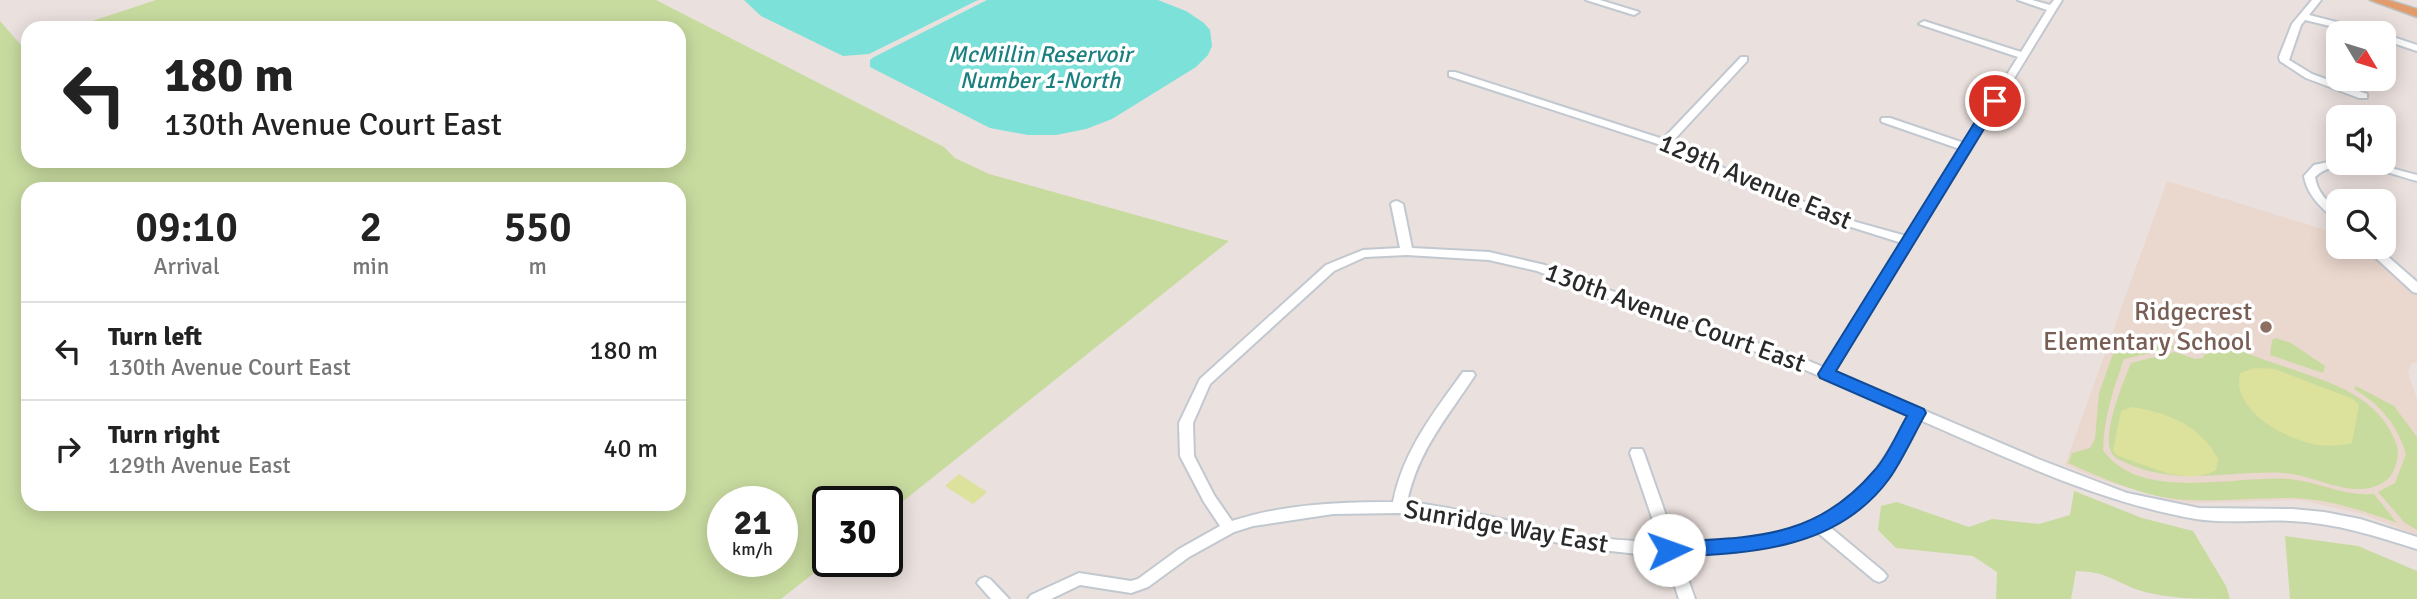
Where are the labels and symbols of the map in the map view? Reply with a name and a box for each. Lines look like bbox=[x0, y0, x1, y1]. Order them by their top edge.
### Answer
north arrow bbox=[2326, 21, 2396, 91]
water label: McMillin Reservoir Number 1-North bbox=[948, 40, 1135, 95]
pin bbox=[1965, 71, 2025, 131]
street label: 129th Avenue East bbox=[1654, 127, 1856, 237]
street label: 130th Avenue Court East bbox=[1541, 256, 1809, 380]
place label: Ridgecrest Elementary School bbox=[2043, 296, 2252, 358]
marker: Ridgecrest Elementary School bbox=[2258, 319, 2274, 335]
speed limit sign: 30 bbox=[812, 486, 903, 577]
street label: Sunridge Way East bbox=[1402, 493, 1610, 561]
position arrow bbox=[1632, 513, 1706, 587]

